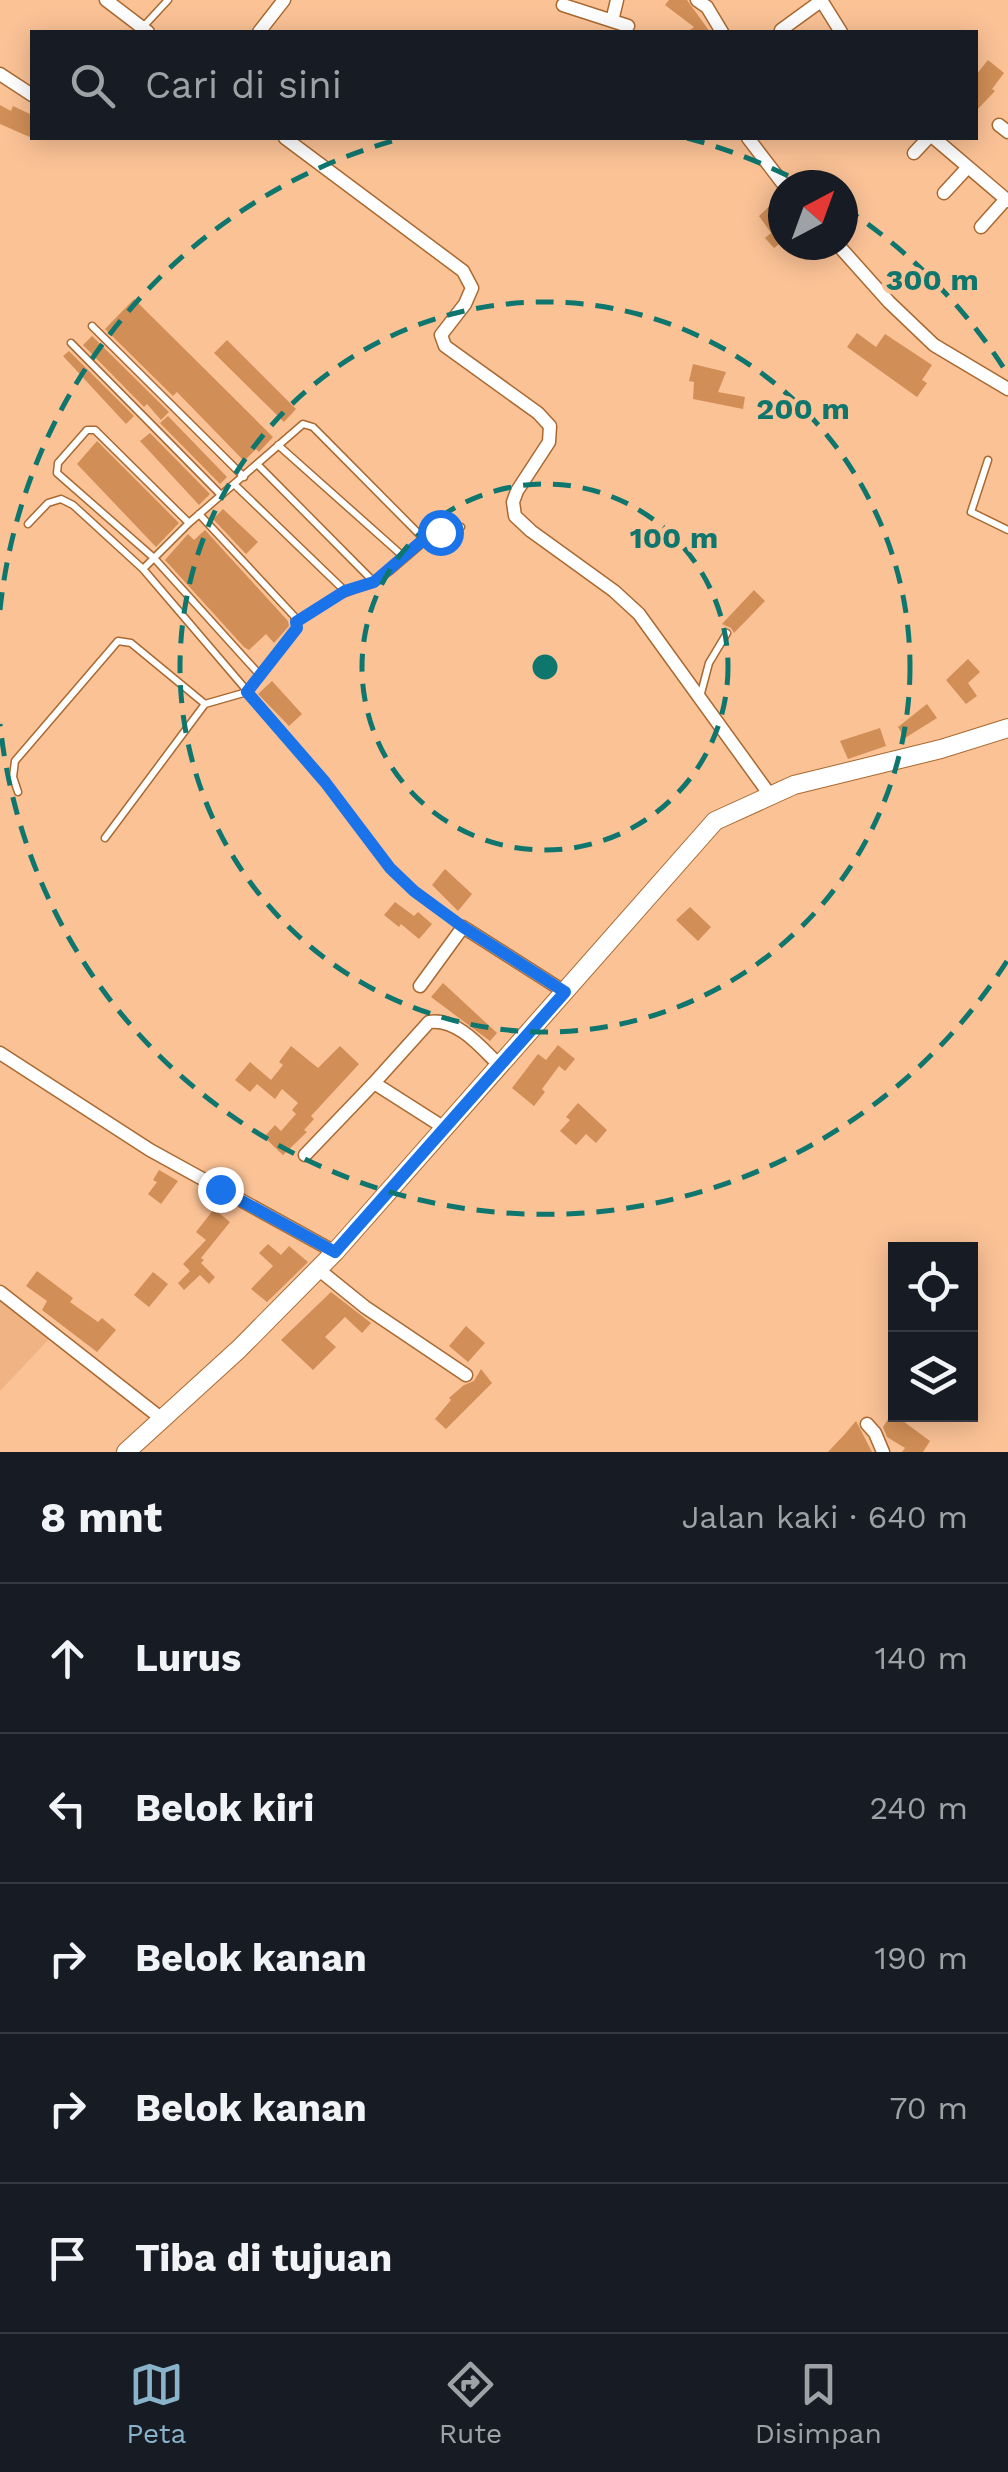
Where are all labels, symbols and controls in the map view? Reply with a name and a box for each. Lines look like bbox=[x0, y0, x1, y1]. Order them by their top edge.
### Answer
search box bbox=[30, 30, 978, 140]
icon: search bbox=[65, 58, 120, 113]
text: Cari di sini bbox=[145, 63, 342, 107]
north arrow bbox=[768, 170, 858, 260]
text: 300 m bbox=[885, 262, 979, 297]
text: 200 m bbox=[756, 391, 850, 426]
route start bbox=[418, 510, 464, 556]
text: 100 m bbox=[630, 520, 718, 555]
centre of rings bbox=[527, 649, 563, 685]
route end bbox=[198, 1167, 244, 1213]
map controls bbox=[888, 1242, 978, 1422]
button: locate bbox=[888, 1242, 978, 1332]
button: layers bbox=[888, 1332, 978, 1422]
text: 8 mnt bbox=[40, 1493, 162, 1542]
text: Jalan kaki · 640 m bbox=[682, 1498, 968, 1536]
icon: ahead bbox=[40, 1631, 95, 1686]
text: Lurus bbox=[135, 1636, 241, 1680]
text: 140 m bbox=[875, 1639, 968, 1677]
icon: left bbox=[40, 1781, 95, 1836]
text: Belok kiri bbox=[135, 1786, 314, 1830]
text: 240 m bbox=[869, 1789, 968, 1827]
icon: right bbox=[40, 1931, 95, 1986]
text: Belok kanan bbox=[135, 1936, 367, 1980]
text: 190 m bbox=[874, 1939, 968, 1977]
icon: right bbox=[40, 2081, 95, 2136]
text: Belok kanan bbox=[135, 2086, 367, 2130]
text: 70 m bbox=[889, 2089, 968, 2127]
icon: arrive bbox=[40, 2231, 95, 2286]
text: Tiba di tujuan bbox=[135, 2236, 392, 2280]
tab: Peta bbox=[126, 2357, 186, 2450]
tab: Rute bbox=[439, 2357, 502, 2450]
tab: Disimpan bbox=[755, 2357, 882, 2450]

